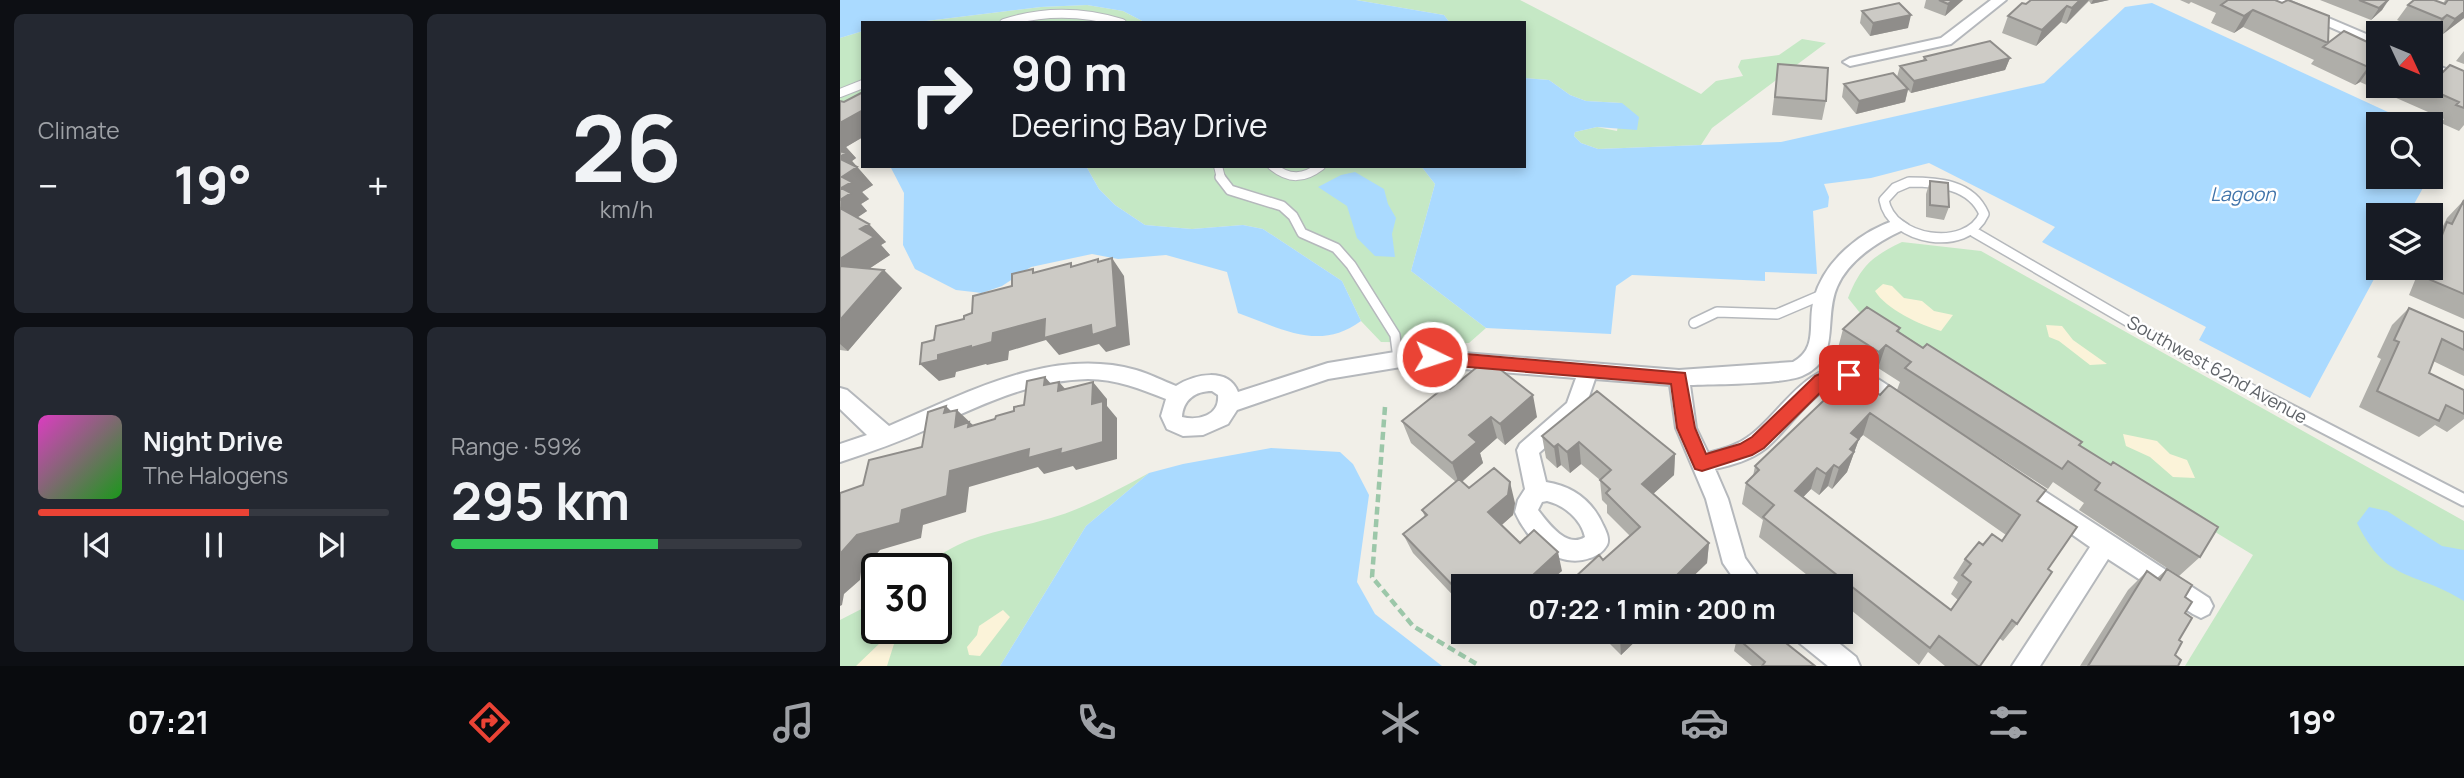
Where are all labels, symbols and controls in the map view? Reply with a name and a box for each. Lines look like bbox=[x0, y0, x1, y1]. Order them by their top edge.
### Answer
north arrow bbox=[2366, 21, 2443, 98]
map controls bbox=[2366, 21, 2443, 280]
text: 90 m bbox=[1011, 39, 1128, 106]
icon: right bbox=[896, 49, 987, 140]
text: 26 bbox=[571, 85, 682, 209]
text: Deering Bay Drive bbox=[1011, 103, 1268, 147]
button: search bbox=[2366, 112, 2443, 189]
text: Climate bbox=[38, 114, 120, 146]
text: 19° bbox=[174, 149, 252, 220]
text: − bbox=[38, 159, 59, 211]
text: + bbox=[367, 159, 389, 211]
water label: Lagoon bbox=[2210, 181, 2276, 207]
text: km/h bbox=[600, 193, 653, 225]
button: layers bbox=[2366, 203, 2443, 280]
street label: Southwest 62nd Avenue bbox=[2123, 310, 2312, 429]
position arrow bbox=[1395, 320, 1469, 394]
pin bbox=[1819, 345, 1879, 405]
icon: arrive bbox=[1830, 356, 1868, 394]
text: Night Drive bbox=[143, 423, 283, 459]
text: Range · 59% bbox=[451, 430, 582, 462]
text: The Halogens bbox=[143, 459, 288, 491]
text: 295 km bbox=[451, 465, 630, 536]
icon: previous bbox=[78, 526, 116, 564]
icon: pause bbox=[195, 526, 233, 564]
icon: next bbox=[312, 526, 350, 564]
speed limit sign: 30 bbox=[861, 553, 952, 644]
text: 07:22 · 1 min · 200 m bbox=[1528, 591, 1776, 627]
icon: directions bbox=[465, 698, 514, 747]
icon: music bbox=[769, 698, 818, 747]
icon: phone bbox=[1072, 698, 1121, 747]
icon: climate bbox=[1376, 698, 1425, 747]
icon: car bbox=[1680, 698, 1729, 747]
icon: filters bbox=[1984, 698, 2033, 747]
text: 07:21 bbox=[127, 700, 210, 744]
text: 19° bbox=[2288, 700, 2337, 744]

